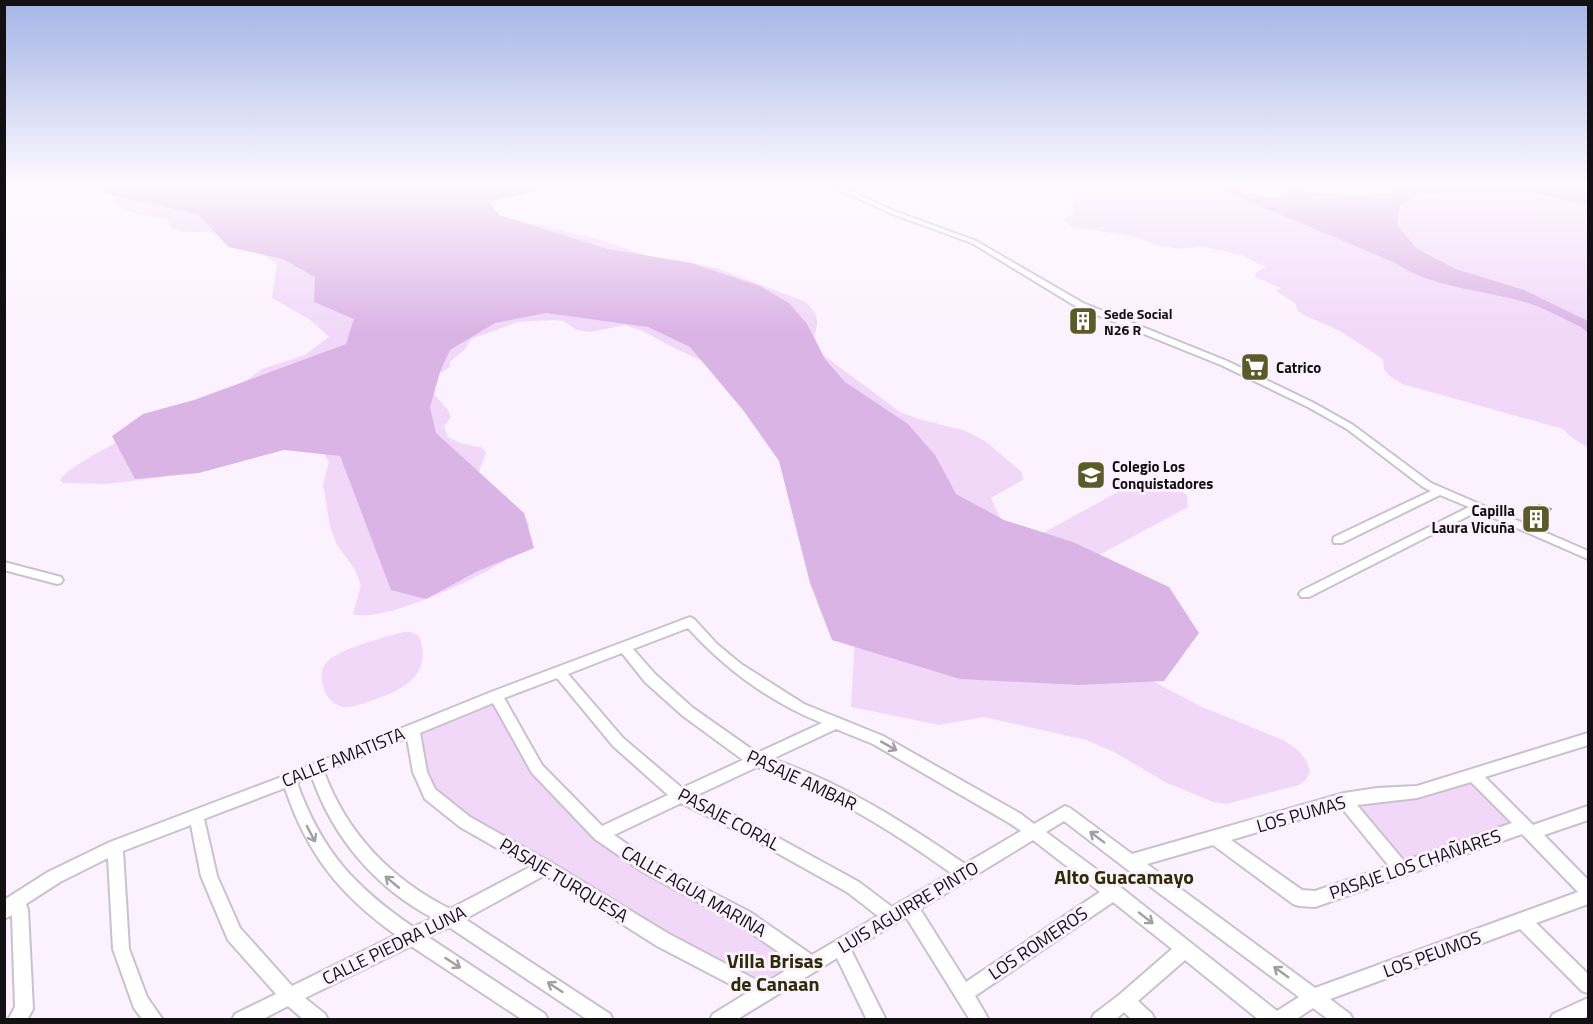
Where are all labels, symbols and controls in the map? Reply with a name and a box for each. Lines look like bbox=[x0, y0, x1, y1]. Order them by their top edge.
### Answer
place label: Sede Social N26 R bbox=[1104, 303, 1173, 340]
building icon: Sede Social N26 R bbox=[1067, 305, 1099, 337]
supermarket icon: Catrico bbox=[1239, 351, 1271, 383]
place label: Catrico bbox=[1276, 356, 1321, 379]
place label: Colegio Los Conquistadores bbox=[1112, 455, 1213, 495]
school or university icon: Colegio Los Conquistadores bbox=[1075, 459, 1107, 491]
place label: Capilla Laura Vicuña bbox=[1432, 499, 1515, 539]
building icon: Capilla Laura Vicuña bbox=[1520, 503, 1552, 535]
street label: CALLE AMATISTA bbox=[277, 720, 409, 794]
one-way arrow bbox=[880, 740, 897, 752]
street label: PASAJE AMBAR bbox=[743, 743, 861, 817]
street label: PASAJE CORAL bbox=[673, 781, 785, 857]
street label: LOS PUMAS bbox=[1253, 788, 1349, 840]
street label: PASAJE LOS CHAÑARES bbox=[1325, 822, 1505, 906]
one-way arrow bbox=[305, 825, 317, 843]
street label: PASAJE TURQUESA bbox=[495, 831, 634, 929]
one-way arrow bbox=[1089, 831, 1105, 844]
street label: CALLE AGUA MARINA bbox=[616, 838, 772, 944]
street label: LUIS AGUIRRE PINTO bbox=[832, 854, 984, 960]
district label: Alto Guacamayo bbox=[1054, 861, 1194, 892]
one-way arrow bbox=[385, 875, 400, 889]
street label: CALLE PIEDRA LUNA bbox=[318, 898, 471, 992]
street label: LOS ROMEROS bbox=[983, 900, 1093, 986]
one-way arrow bbox=[1138, 912, 1154, 925]
street label: LOS PEUMOS bbox=[1379, 924, 1485, 984]
district label: Villa Brisas de Canaan bbox=[727, 945, 823, 999]
one-way arrow bbox=[444, 958, 461, 970]
one-way arrow bbox=[1273, 965, 1289, 978]
one-way arrow bbox=[547, 981, 564, 994]

